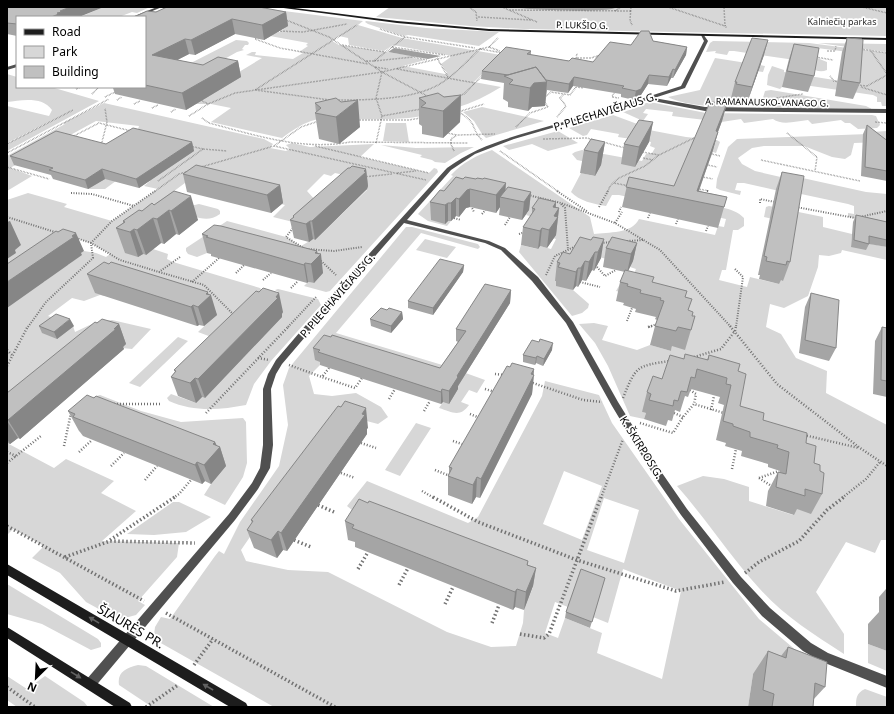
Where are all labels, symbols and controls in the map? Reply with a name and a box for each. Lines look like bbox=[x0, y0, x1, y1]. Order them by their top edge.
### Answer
park label: Kalniečių parkas bbox=[808, 15, 876, 28]
legend bbox=[16, 16, 146, 88]
street label: P. LUKŠIO G. bbox=[556, 18, 608, 32]
text: Road bbox=[52, 23, 81, 40]
text: Park bbox=[52, 43, 78, 60]
text: Building bbox=[52, 63, 99, 80]
street label: P. PLECHAVIČIAUS G. bbox=[552, 88, 658, 134]
street label: A. RAMANAUSKO-VANAGO G. bbox=[705, 94, 829, 110]
street label: P. PLECHAVIČIAUS G. bbox=[296, 250, 378, 340]
street label: K. ŠKIRPOS G. bbox=[617, 413, 667, 481]
street label: ŠIAURĖS PR. bbox=[94, 600, 168, 652]
one-way arrow bbox=[88, 617, 100, 624]
north arrow bbox=[16, 658, 56, 698]
one-way arrow bbox=[70, 671, 82, 678]
text: N bbox=[25, 679, 39, 696]
one-way arrow bbox=[202, 684, 214, 691]

